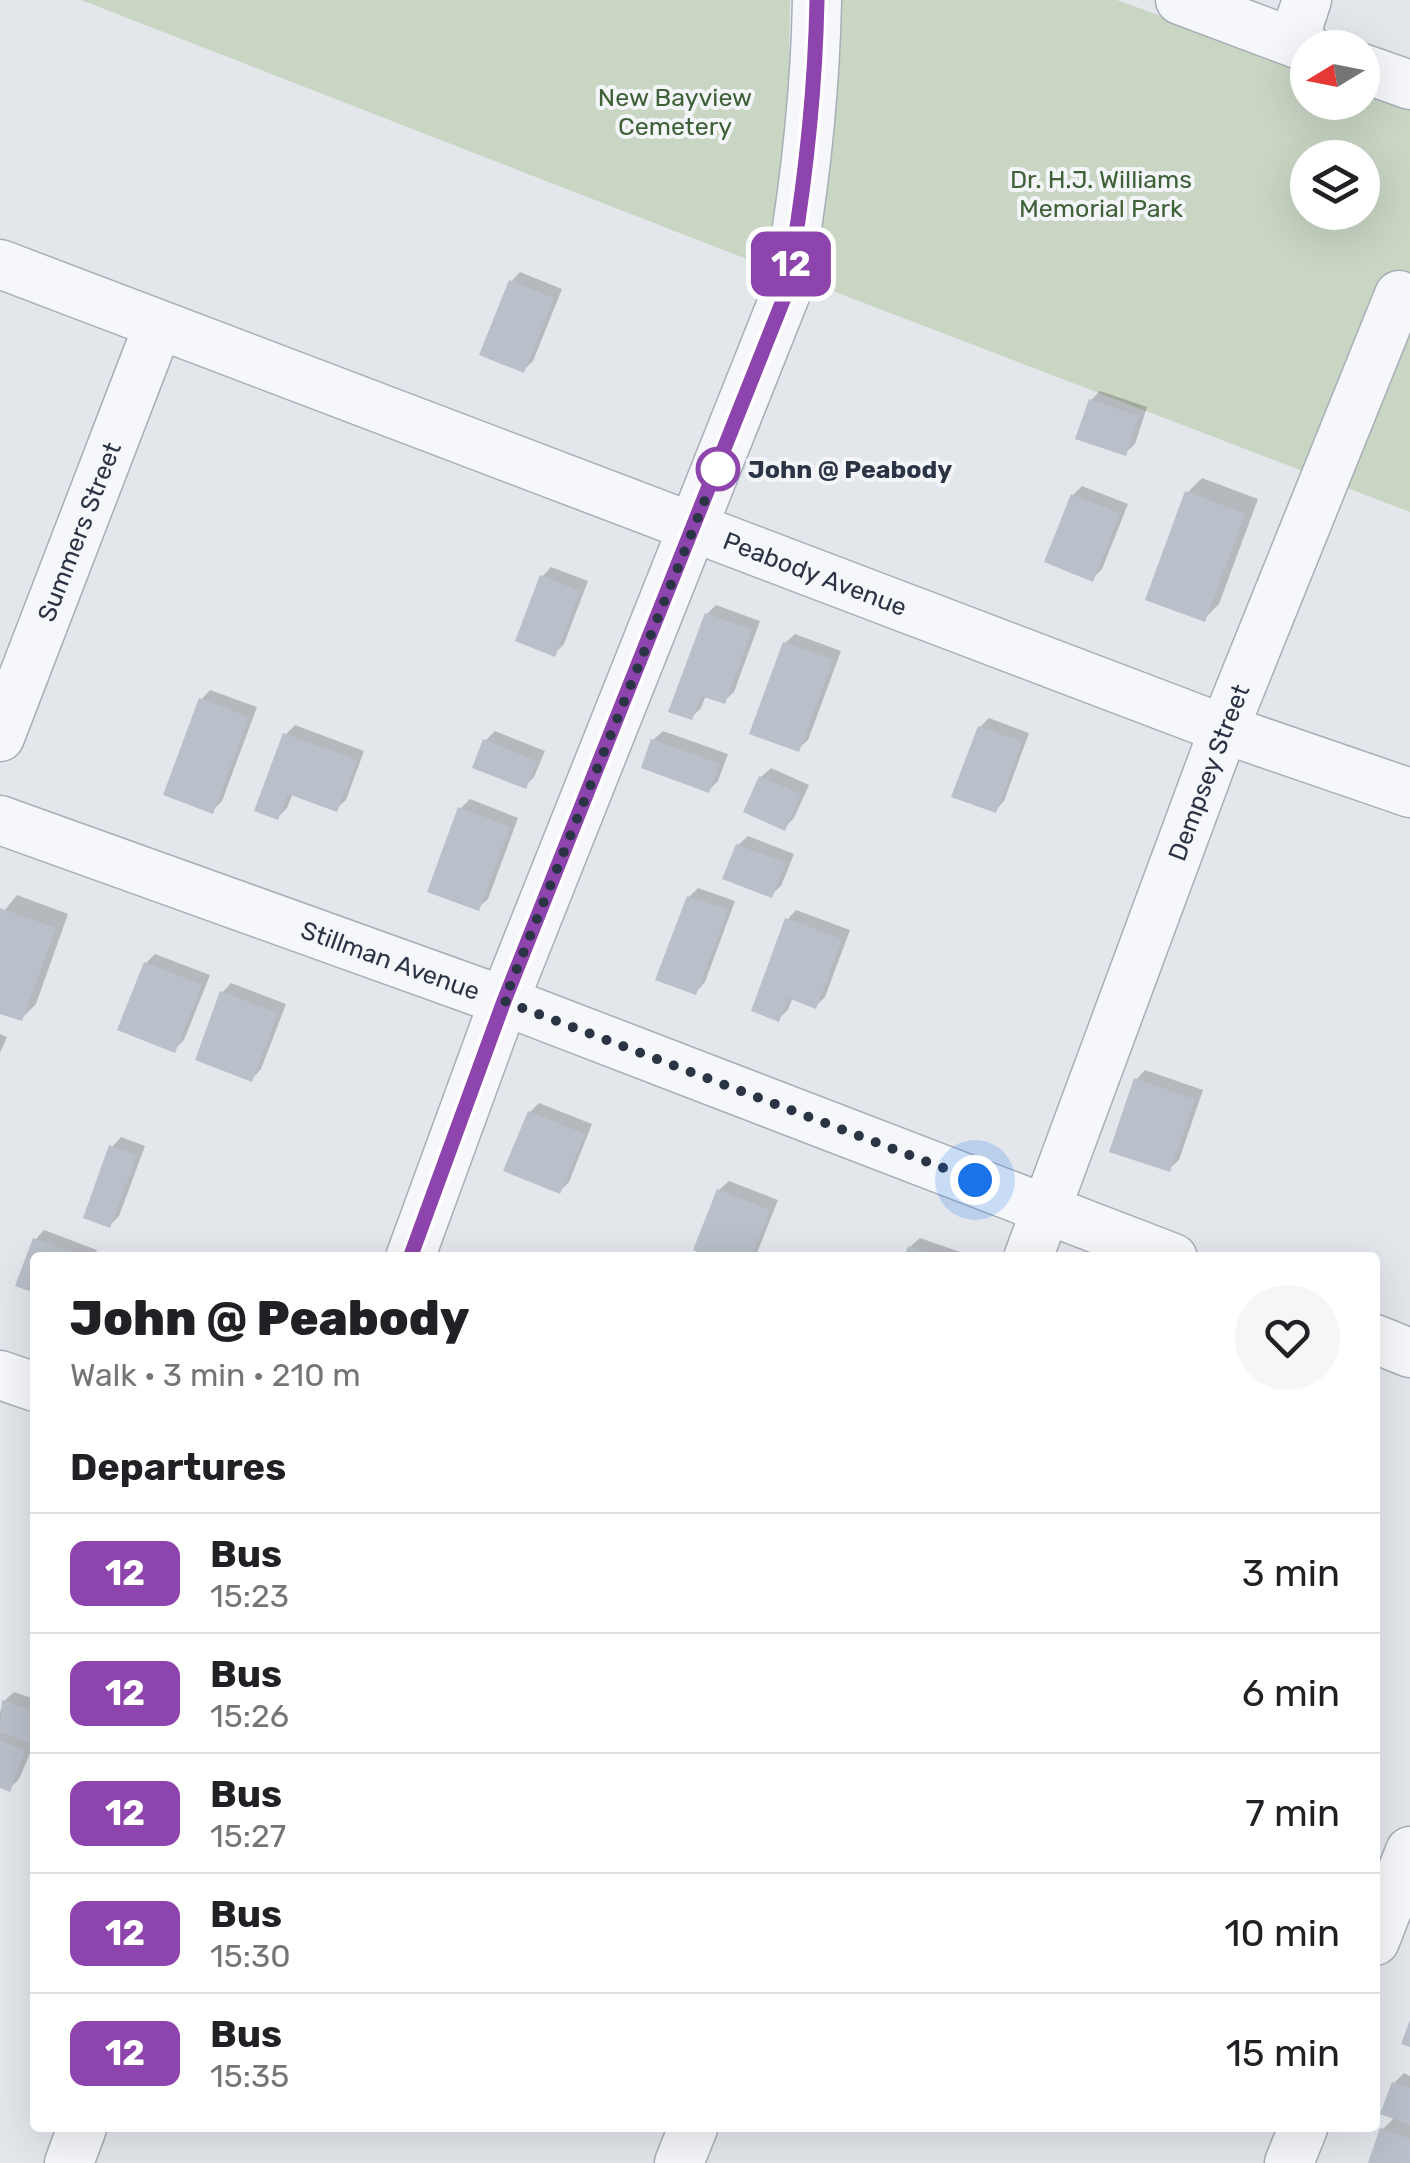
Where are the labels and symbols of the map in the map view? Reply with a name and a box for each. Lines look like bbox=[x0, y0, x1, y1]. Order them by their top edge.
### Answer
north arrow bbox=[1290, 30, 1380, 120]
park label: New Bayview Cemetery bbox=[598, 83, 752, 141]
park label: Dr. H.J. Williams Memorial Park bbox=[1010, 165, 1192, 223]
line badge: 12 bbox=[746, 232, 836, 296]
street label: Summers Street bbox=[32, 438, 127, 626]
marker: John @ Peabody bbox=[697, 448, 739, 490]
place label: John @ Peabody bbox=[748, 455, 952, 484]
street label: Peabody Avenue bbox=[719, 526, 911, 622]
street label: Dempsey Street bbox=[1162, 680, 1256, 865]
street label: Stillman Avenue bbox=[297, 915, 484, 1006]
your location bbox=[950, 1155, 1000, 1205]

